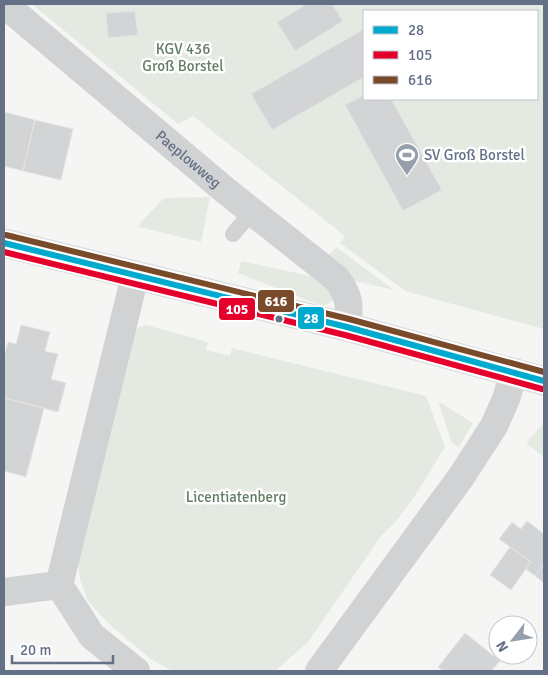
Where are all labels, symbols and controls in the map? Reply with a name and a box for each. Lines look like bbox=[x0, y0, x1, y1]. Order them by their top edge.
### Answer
legend bbox=[363, 10, 538, 100]
text: 28 bbox=[408, 21, 424, 39]
park label: KGV 436 Groß Borstel bbox=[142, 40, 224, 75]
text: 105 bbox=[408, 46, 432, 64]
text: 616 bbox=[408, 71, 432, 89]
street label: Paeplowweg bbox=[152, 127, 225, 192]
sports icon: SV Groß Borstel bbox=[394, 142, 420, 176]
place label: SV Groß Borstel bbox=[424, 146, 525, 164]
line badge: 616 bbox=[257, 289, 295, 313]
text: 616 bbox=[265, 293, 288, 310]
line badge: 105 bbox=[218, 297, 256, 321]
text: 105 bbox=[226, 301, 248, 318]
line badge: 28 bbox=[297, 306, 325, 330]
text: 28 bbox=[303, 310, 319, 327]
unlabelled marker bbox=[274, 314, 284, 324]
park label: Licentiatenberg bbox=[186, 488, 286, 506]
north arrow bbox=[488, 615, 538, 665]
scale bar bbox=[12, 632, 114, 664]
text: N bbox=[492, 638, 512, 655]
text: 20 m bbox=[20, 641, 51, 659]

